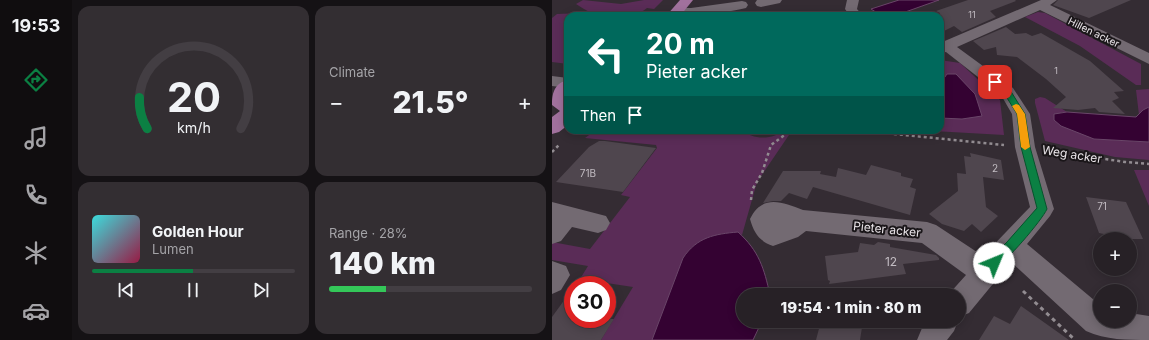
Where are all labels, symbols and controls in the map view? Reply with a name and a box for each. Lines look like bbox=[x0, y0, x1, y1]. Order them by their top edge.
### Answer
house number: 11 bbox=[968, 9, 976, 20]
street label: Hillen acker bbox=[1066, 14, 1122, 50]
text: 19:53 bbox=[12, 15, 60, 36]
text: 20 m bbox=[646, 27, 715, 61]
icon: left bbox=[580, 28, 632, 80]
text: Pieter acker bbox=[646, 61, 748, 82]
text: Climate bbox=[329, 64, 375, 80]
pin bbox=[978, 65, 1012, 99]
house number: 1 bbox=[1054, 65, 1058, 76]
icon: directions bbox=[22, 66, 50, 94]
icon: arrive bbox=[984, 71, 1006, 93]
text: 20 bbox=[166, 72, 221, 122]
text: 21.5° bbox=[392, 84, 469, 120]
text: − bbox=[329, 89, 344, 115]
text: + bbox=[517, 89, 532, 115]
icon: arrive bbox=[624, 104, 646, 126]
text: Then bbox=[580, 106, 616, 125]
text: km/h bbox=[177, 119, 210, 136]
icon: music bbox=[22, 124, 50, 152]
street label: Weg acker bbox=[1041, 142, 1103, 166]
house number: 2 bbox=[992, 162, 998, 174]
house number: 71B bbox=[580, 167, 596, 179]
icon: phone bbox=[22, 181, 50, 209]
house number: 71 bbox=[1097, 200, 1107, 212]
street label: Pieter acker bbox=[853, 218, 922, 240]
text: Golden Hour bbox=[152, 222, 244, 241]
text: Range · 28% bbox=[329, 225, 408, 241]
map controls bbox=[1093, 232, 1137, 328]
button: + bbox=[1093, 232, 1137, 276]
icon: climate bbox=[22, 239, 50, 267]
text: Lumen bbox=[152, 241, 194, 257]
position arrow bbox=[973, 242, 1015, 284]
text: 140 km bbox=[329, 245, 436, 281]
house number: 12 bbox=[885, 254, 897, 269]
speed limit sign: 30 bbox=[564, 276, 616, 328]
icon: previous bbox=[115, 279, 137, 301]
icon: pause bbox=[182, 279, 204, 301]
icon: next bbox=[250, 279, 272, 301]
button: − bbox=[1093, 284, 1137, 328]
icon: car bbox=[22, 297, 50, 325]
text: 19:54 · 1 min · 80 m bbox=[781, 298, 921, 317]

